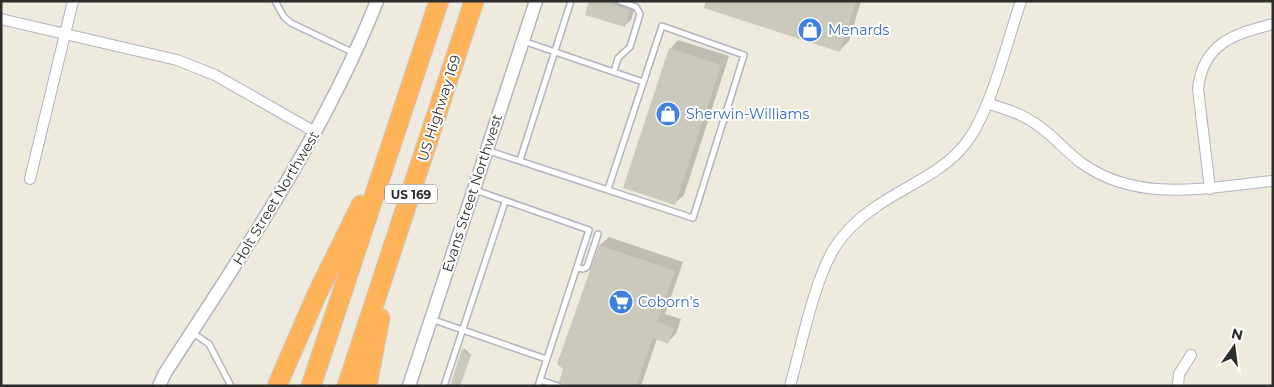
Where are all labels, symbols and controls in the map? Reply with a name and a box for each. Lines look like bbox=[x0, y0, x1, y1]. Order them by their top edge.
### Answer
shop icon: Menards bbox=[797, 17, 823, 43]
place label: Menards bbox=[828, 21, 889, 39]
street label: US Highway 169 bbox=[413, 53, 465, 163]
shop icon: Sherwin-Williams bbox=[655, 101, 681, 127]
place label: Sherwin-Williams bbox=[686, 105, 809, 123]
street label: Evans Street Northwest bbox=[438, 112, 506, 274]
street label: Holt Street Northwest bbox=[229, 127, 323, 268]
road number: US 169 bbox=[385, 184, 437, 203]
supermarket icon: Coborn's bbox=[608, 289, 634, 315]
place label: Coborn's bbox=[638, 293, 699, 311]
north arrow bbox=[1209, 322, 1259, 372]
text: N bbox=[1229, 324, 1245, 344]

